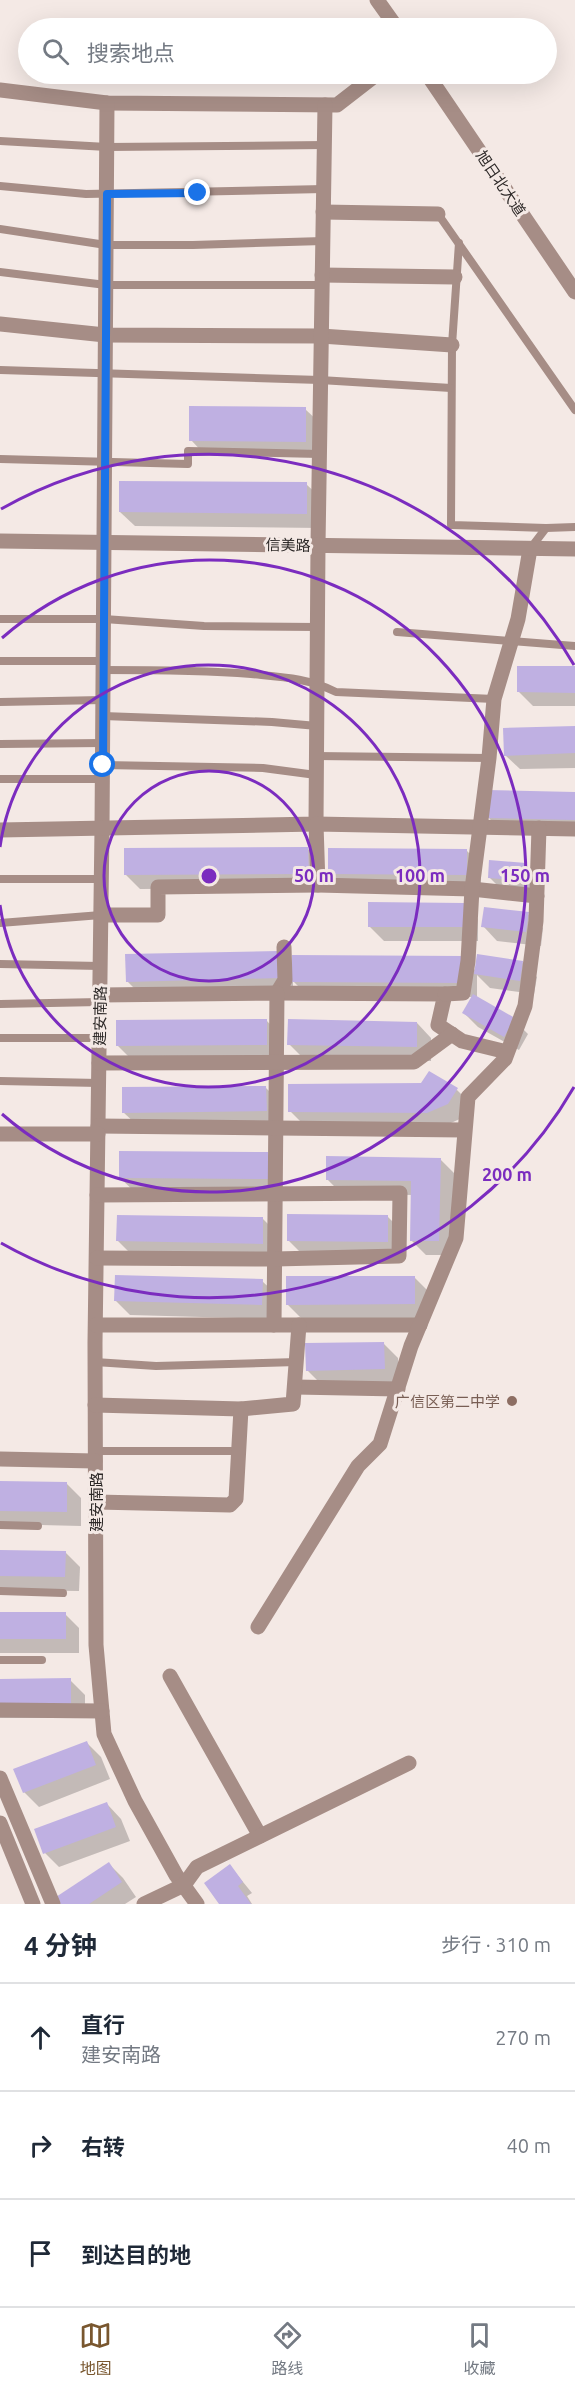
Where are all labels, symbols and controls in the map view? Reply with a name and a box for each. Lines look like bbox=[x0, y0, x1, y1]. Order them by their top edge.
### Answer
search box bbox=[18, 18, 557, 84]
icon: search bbox=[39, 35, 72, 68]
text: 搜索地点 bbox=[87, 40, 175, 65]
street label: 旭日北大道 bbox=[473, 147, 529, 219]
route end bbox=[184, 179, 210, 205]
street label: 信美路 bbox=[265, 536, 311, 554]
route start bbox=[89, 751, 115, 777]
text: 50 m bbox=[294, 865, 334, 885]
text: 100 m bbox=[395, 865, 445, 885]
text: 150 m bbox=[500, 865, 550, 885]
centre of rings bbox=[199, 866, 219, 886]
street label: 建安南路 bbox=[91, 986, 109, 1046]
text: 200 m bbox=[482, 1164, 532, 1184]
place label: 广信区第二中学 bbox=[395, 1393, 500, 1410]
marker: 广信区第二中学 bbox=[505, 1394, 519, 1408]
street label: 建安南路 bbox=[88, 1472, 105, 1532]
text: 4 分钟 bbox=[24, 1931, 97, 1960]
text: 步行 · 310 m bbox=[441, 1933, 551, 1956]
text: 直行 bbox=[81, 2012, 125, 2037]
icon: ahead bbox=[24, 2021, 57, 2054]
text: 270 m bbox=[495, 2026, 551, 2049]
text: 建安南路 bbox=[81, 2043, 161, 2066]
icon: right bbox=[24, 2129, 57, 2162]
text: 右转 bbox=[81, 2134, 125, 2159]
text: 40 m bbox=[507, 2134, 551, 2157]
icon: arrive bbox=[24, 2237, 57, 2270]
text: 到达目的地 bbox=[81, 2242, 191, 2267]
tab: 地图 bbox=[79, 2319, 112, 2379]
tab: 路线 bbox=[271, 2319, 304, 2379]
tab: 收藏 bbox=[463, 2319, 496, 2379]

